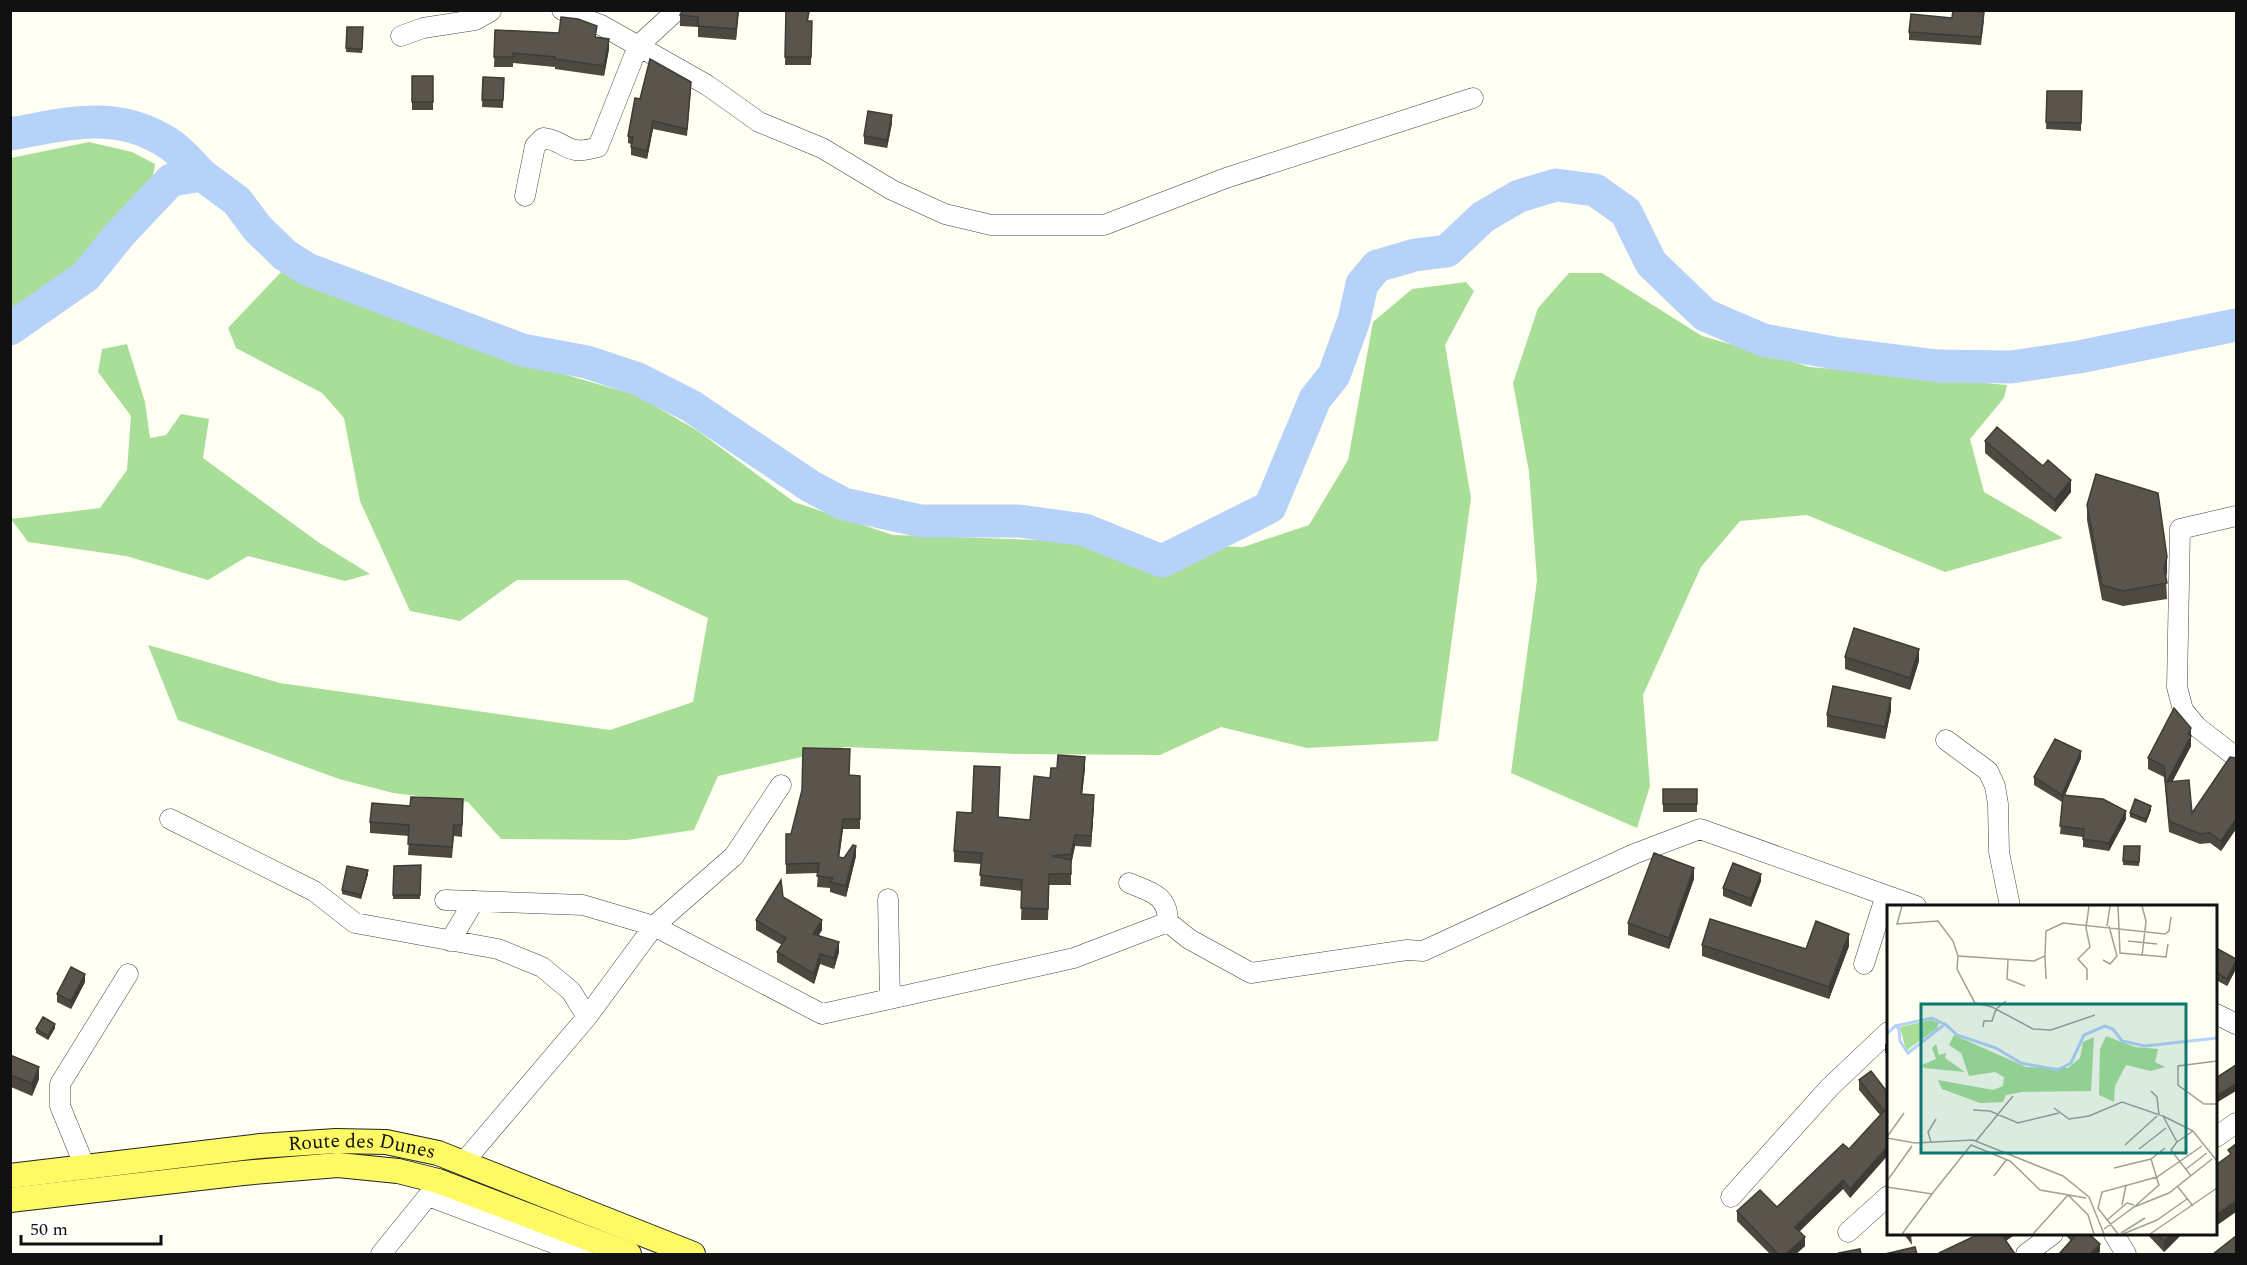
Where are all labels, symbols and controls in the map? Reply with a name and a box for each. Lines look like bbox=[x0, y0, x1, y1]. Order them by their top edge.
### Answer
inset map bbox=[1887, 905, 2217, 1235]
street label: Route des Dunes bbox=[287, 1126, 438, 1167]
scale bar bbox=[21, 1208, 160, 1246]
text: 50 m bbox=[30, 1216, 68, 1243]

